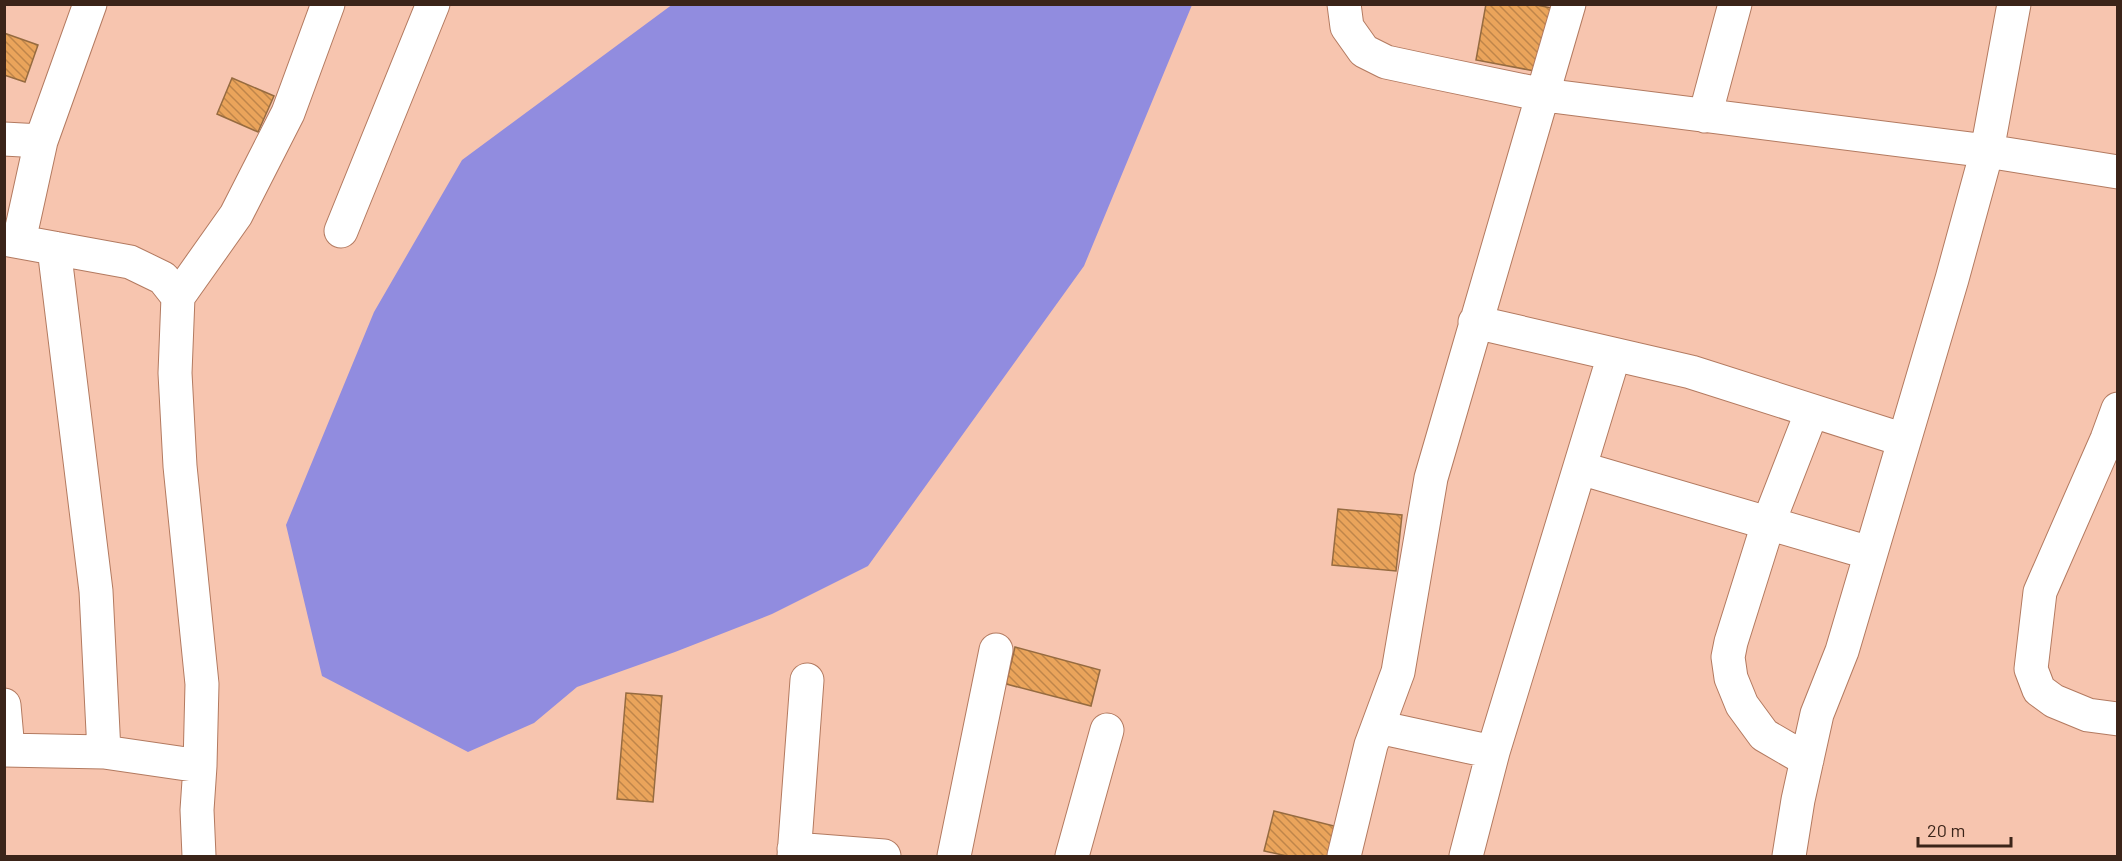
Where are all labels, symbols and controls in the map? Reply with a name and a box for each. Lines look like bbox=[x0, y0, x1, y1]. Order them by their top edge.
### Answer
scale bar bbox=[1918, 810, 2011, 848]
text: 20 m bbox=[1927, 819, 1965, 841]

